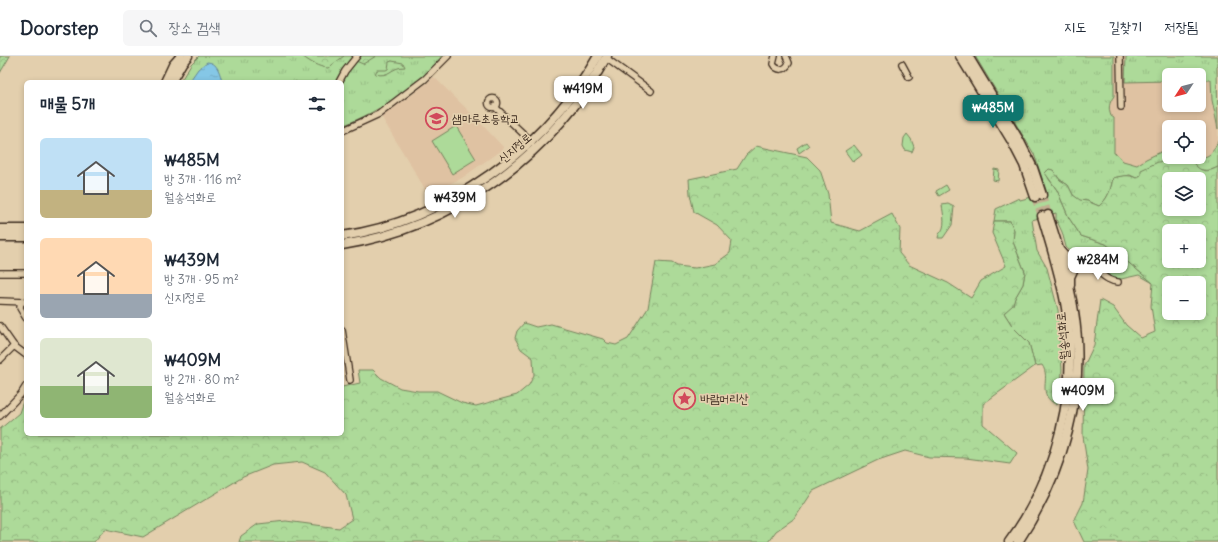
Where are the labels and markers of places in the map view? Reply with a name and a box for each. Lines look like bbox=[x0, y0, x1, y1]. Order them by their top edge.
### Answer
pin: ₩419M bbox=[555, 76, 611, 110]
pin: ₩485M bbox=[965, 95, 1021, 129]
school or university icon: 샘마루초등학교 bbox=[423, 106, 449, 132]
place label: 샘마루초등학교 bbox=[452, 111, 520, 126]
pin: ₩439M bbox=[427, 185, 483, 219]
pin: ₩284M bbox=[1070, 247, 1126, 281]
pin: ₩409M bbox=[1055, 378, 1111, 412]
place icon: 바람머리산 bbox=[671, 386, 697, 412]
place label: 바람머리산 bbox=[700, 391, 749, 406]

